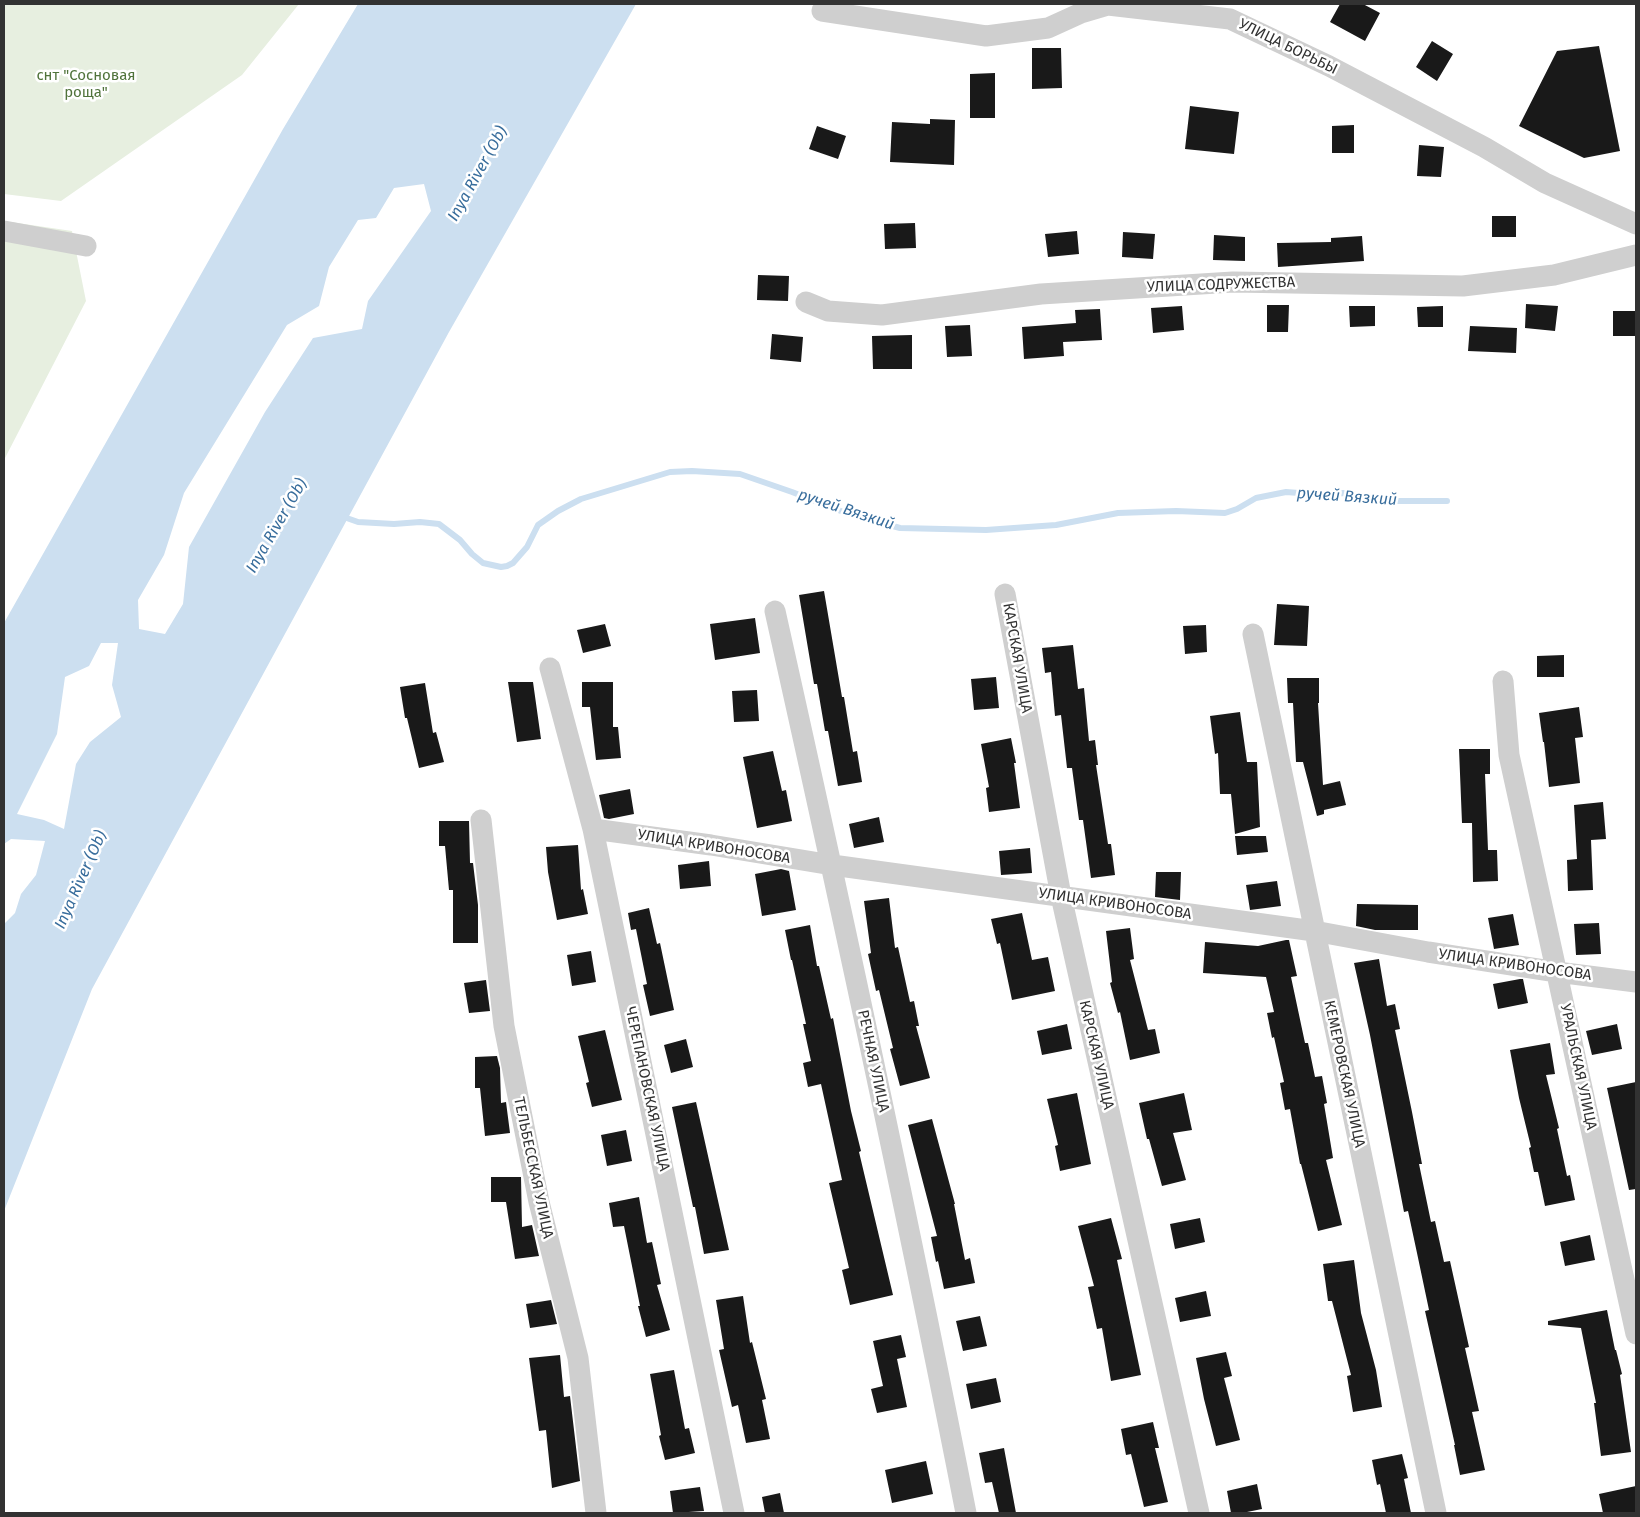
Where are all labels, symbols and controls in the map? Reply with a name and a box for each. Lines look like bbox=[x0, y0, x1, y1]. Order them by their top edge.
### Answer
street label: УЛИЦА БОРЬБЫ bbox=[1236, 15, 1340, 79]
park label: снт "Сосновая роща" bbox=[36, 67, 136, 102]
water label: Inya River (Ob) bbox=[444, 123, 512, 225]
street label: УЛИЦА СОДРУЖЕСТВА bbox=[1147, 273, 1295, 297]
water label: Inya River (Ob) bbox=[242, 476, 312, 576]
water label: ручей Вязкий bbox=[1296, 484, 1398, 510]
water label: ручей Вязкий bbox=[795, 485, 897, 535]
street label: КАРСКАЯ УЛИЦА bbox=[998, 602, 1036, 714]
street label: УЛИЦА КРИВОНОСОВА bbox=[636, 826, 792, 868]
water label: Inya River (Ob) bbox=[51, 828, 111, 932]
street label: УЛИЦА КРИВОНОСОВА bbox=[1037, 884, 1193, 924]
street label: УЛИЦА КРИВОНОСОВА bbox=[1437, 945, 1593, 985]
street label: КАРСКАЯ УЛИЦА bbox=[1075, 999, 1117, 1111]
street label: КЕМЕРОВСКАЯ УЛИЦА bbox=[1320, 999, 1368, 1149]
street label: УРАЛЬСКАЯ УЛИЦА bbox=[1556, 1002, 1600, 1132]
street label: ЧЕРЕПАНОВСКАЯ УЛИЦА bbox=[621, 1005, 673, 1173]
street label: РЕЧНАЯ УЛИЦА bbox=[853, 1008, 893, 1114]
street label: ТЕЛЬБЕССКАЯ УЛИЦА bbox=[509, 1096, 557, 1240]

